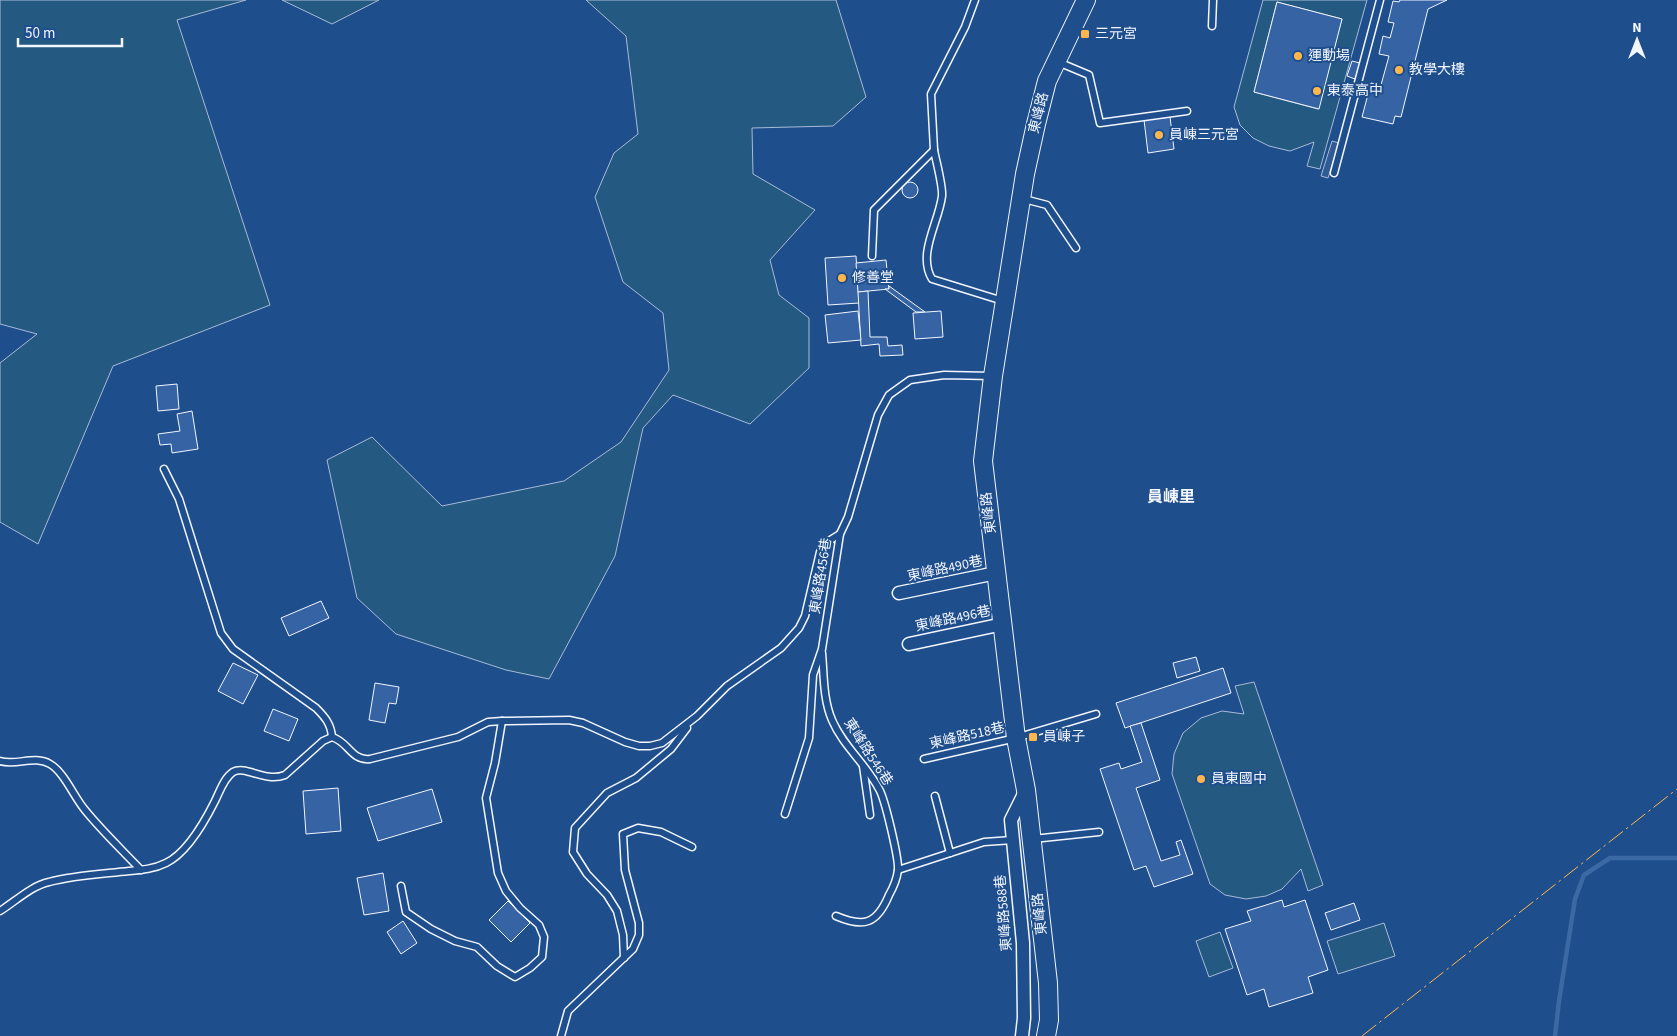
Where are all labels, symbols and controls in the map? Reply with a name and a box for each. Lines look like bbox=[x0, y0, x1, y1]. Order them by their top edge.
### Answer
scale bar bbox=[18, 15, 121, 47]
north arrow bbox=[1612, 15, 1662, 65]
text: N bbox=[1632, 18, 1642, 38]
text: 50 m bbox=[25, 23, 55, 44]
place label: 三元宮 bbox=[1095, 24, 1137, 44]
marker: 三元宮 bbox=[1079, 28, 1091, 40]
place label: 運動場 bbox=[1308, 46, 1350, 66]
marker: 運動場 bbox=[1292, 50, 1304, 62]
place label: 教學大樓 bbox=[1409, 60, 1465, 80]
marker: 教學大樓 bbox=[1393, 64, 1405, 76]
place label: 東泰高中 bbox=[1327, 81, 1383, 101]
marker: 東泰高中 bbox=[1311, 85, 1323, 97]
street label: 東峰路 bbox=[1024, 90, 1054, 136]
place label: 員崠三元宮 bbox=[1169, 125, 1239, 145]
marker: 員崠三元宮 bbox=[1153, 129, 1165, 141]
place label: 修善堂 bbox=[852, 268, 894, 288]
marker: 修善堂 bbox=[836, 272, 848, 284]
district label: 員崠里 bbox=[1147, 486, 1195, 508]
street label: 東峰路 bbox=[977, 491, 1001, 535]
street label: 東峰路456巷 bbox=[805, 536, 837, 616]
street label: 東峰路490巷 bbox=[905, 551, 985, 587]
street label: 東峰路496巷 bbox=[913, 601, 993, 637]
street label: 東峰路546巷 bbox=[839, 714, 897, 790]
street label: 東峰路518巷 bbox=[927, 718, 1007, 754]
place label: 員崠子 bbox=[1043, 727, 1085, 747]
marker: 員崠子 bbox=[1027, 731, 1039, 743]
place label: 員東國中 bbox=[1211, 769, 1267, 789]
marker: 員東國中 bbox=[1195, 773, 1207, 785]
street label: 東峰路588巷 bbox=[991, 874, 1017, 952]
street label: 東峰路 bbox=[1028, 892, 1052, 936]

